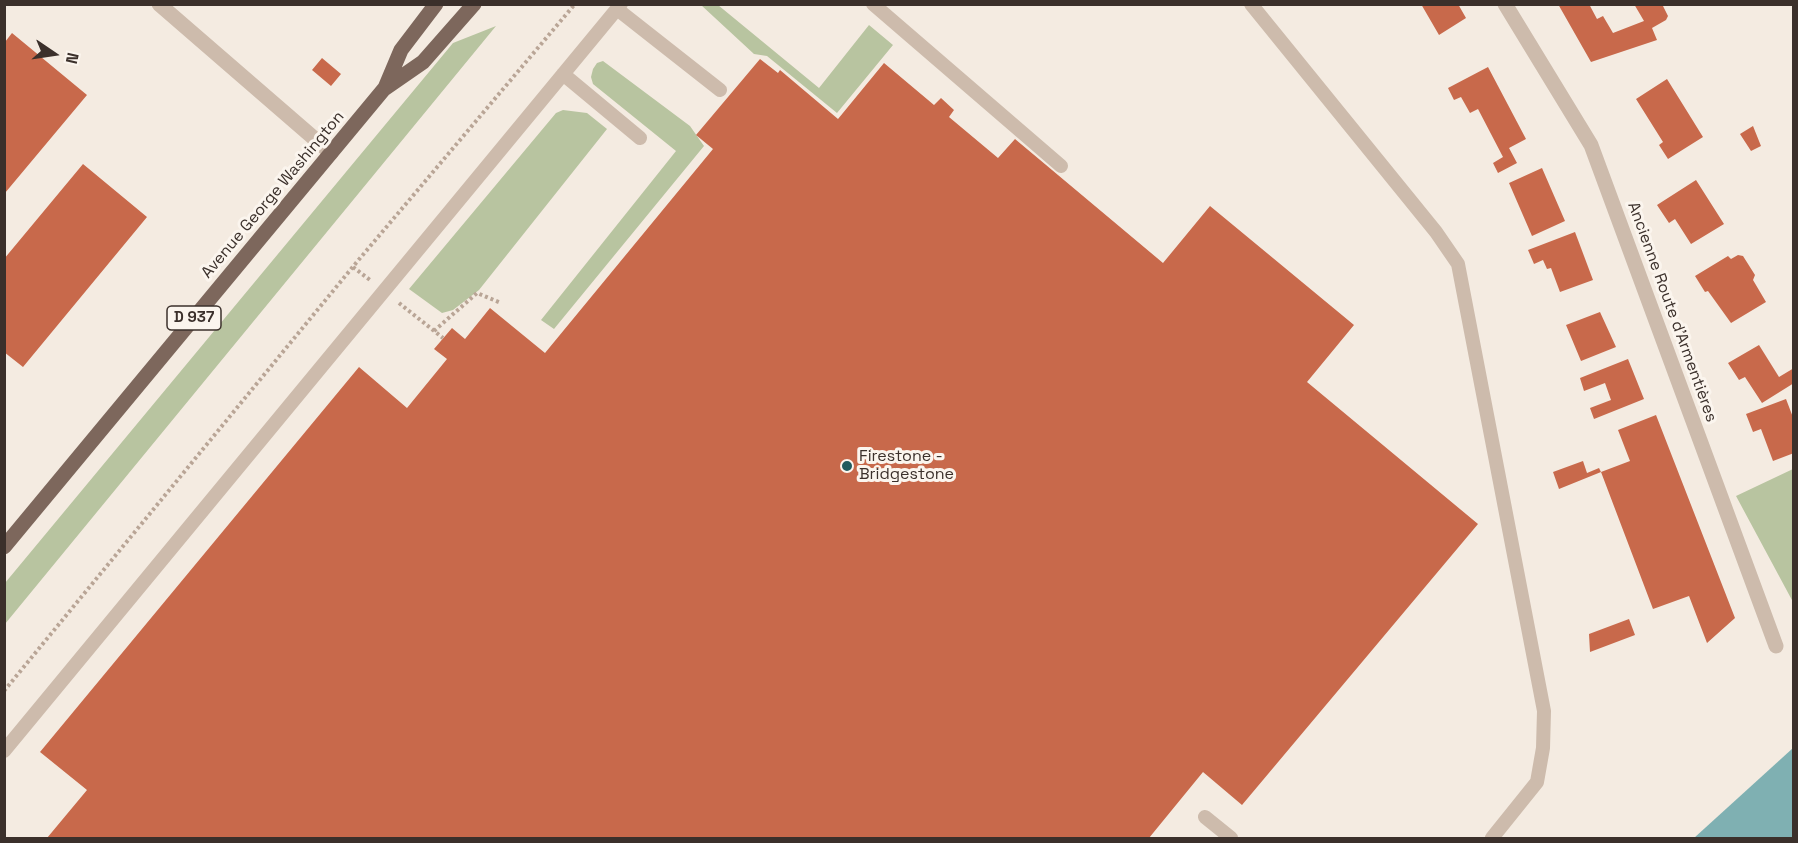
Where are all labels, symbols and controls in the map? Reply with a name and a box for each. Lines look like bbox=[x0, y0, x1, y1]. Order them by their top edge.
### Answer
north arrow bbox=[24, 24, 84, 84]
text: N bbox=[61, 51, 83, 66]
street label: Avenue George Washington bbox=[197, 108, 349, 282]
street label: Ancienne Route d'Armentières bbox=[1623, 199, 1721, 425]
road number: D 937 bbox=[167, 306, 221, 330]
place label: Firestone - Bridgestone bbox=[859, 447, 954, 485]
marker: Firestone - Bridgestone bbox=[840, 459, 854, 473]

